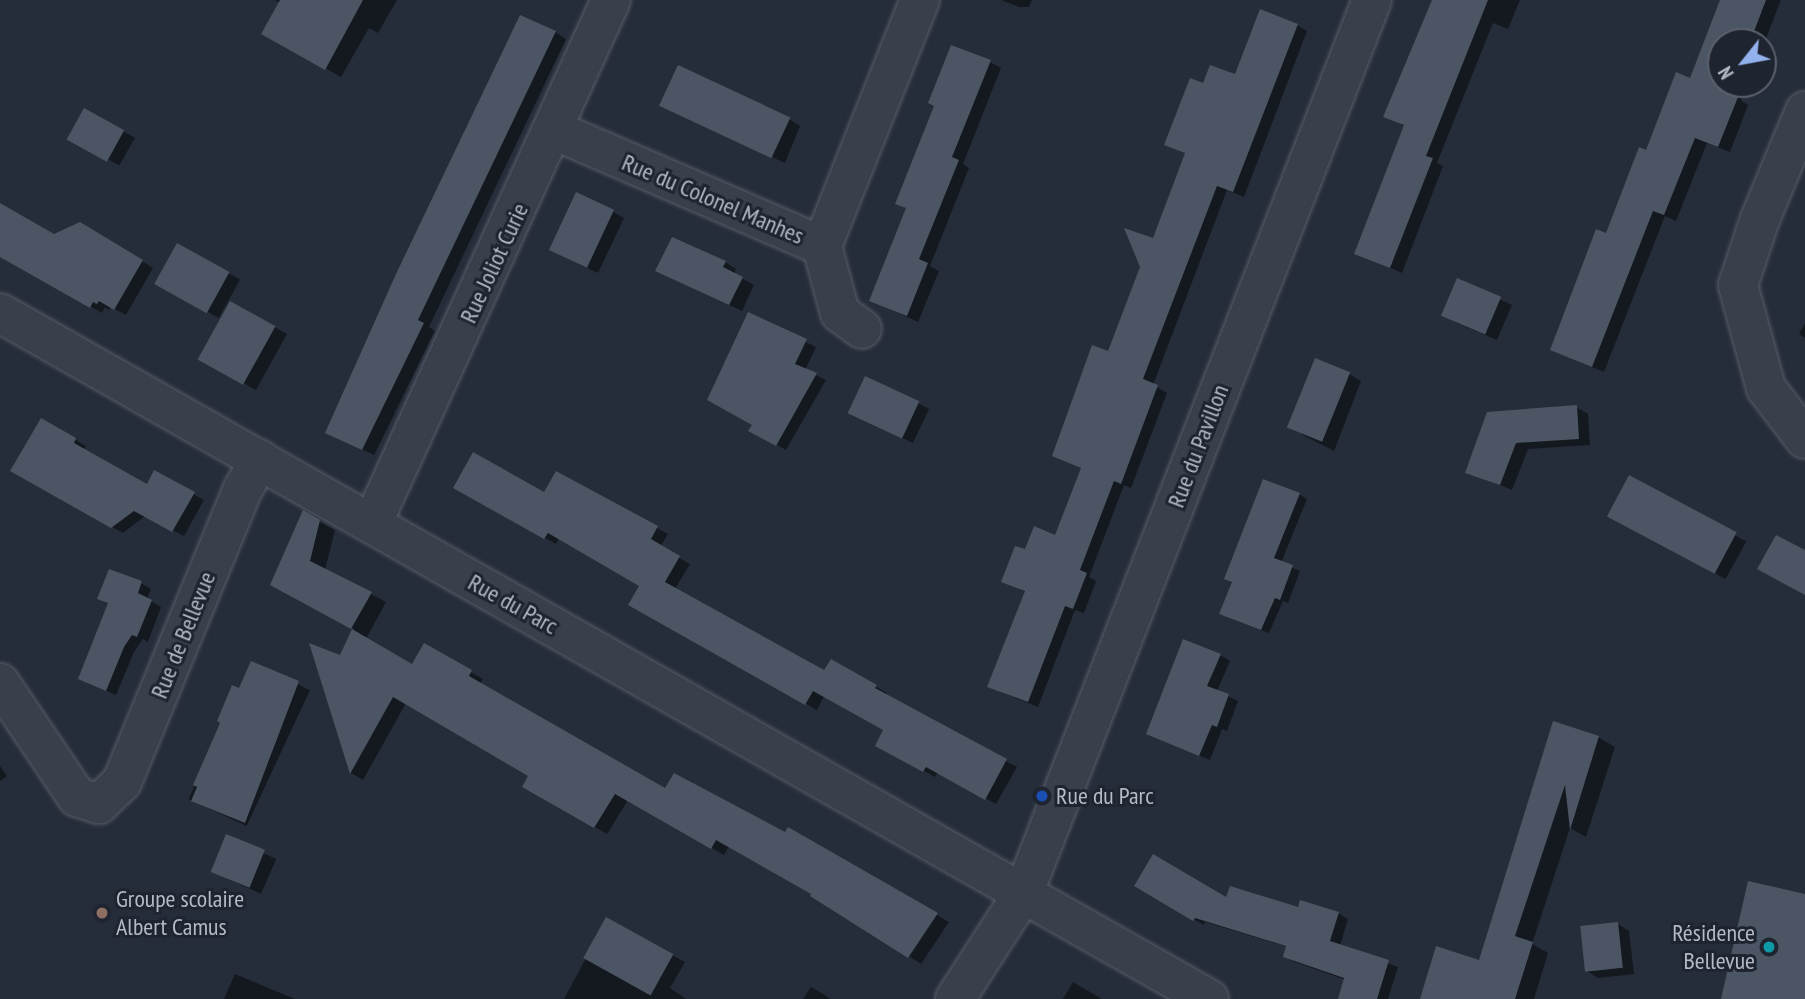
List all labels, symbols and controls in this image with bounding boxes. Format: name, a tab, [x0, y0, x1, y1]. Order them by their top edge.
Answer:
north arrow	[1707, 28, 1777, 98]
text: N	[1713, 62, 1739, 83]
street label: Rue du Colonel Manhes	[618, 148, 808, 250]
street label: Rue Joliot Curie	[454, 199, 534, 327]
street label: Rue du Pavillon	[1161, 381, 1235, 511]
street label: Rue de Bellevue	[145, 568, 221, 702]
street label: Rue du Parc	[463, 568, 563, 640]
place label: Rue du Parc	[1056, 782, 1154, 810]
marker: Rue du Parc	[1034, 788, 1050, 804]
place label: Groupe scolaire Albert Camus	[116, 885, 244, 941]
marker: Groupe scolaire Albert Camus	[94, 905, 110, 921]
place label: Résidence Bellevue	[1672, 919, 1755, 975]
marker: Résidence Bellevue	[1761, 939, 1777, 955]

